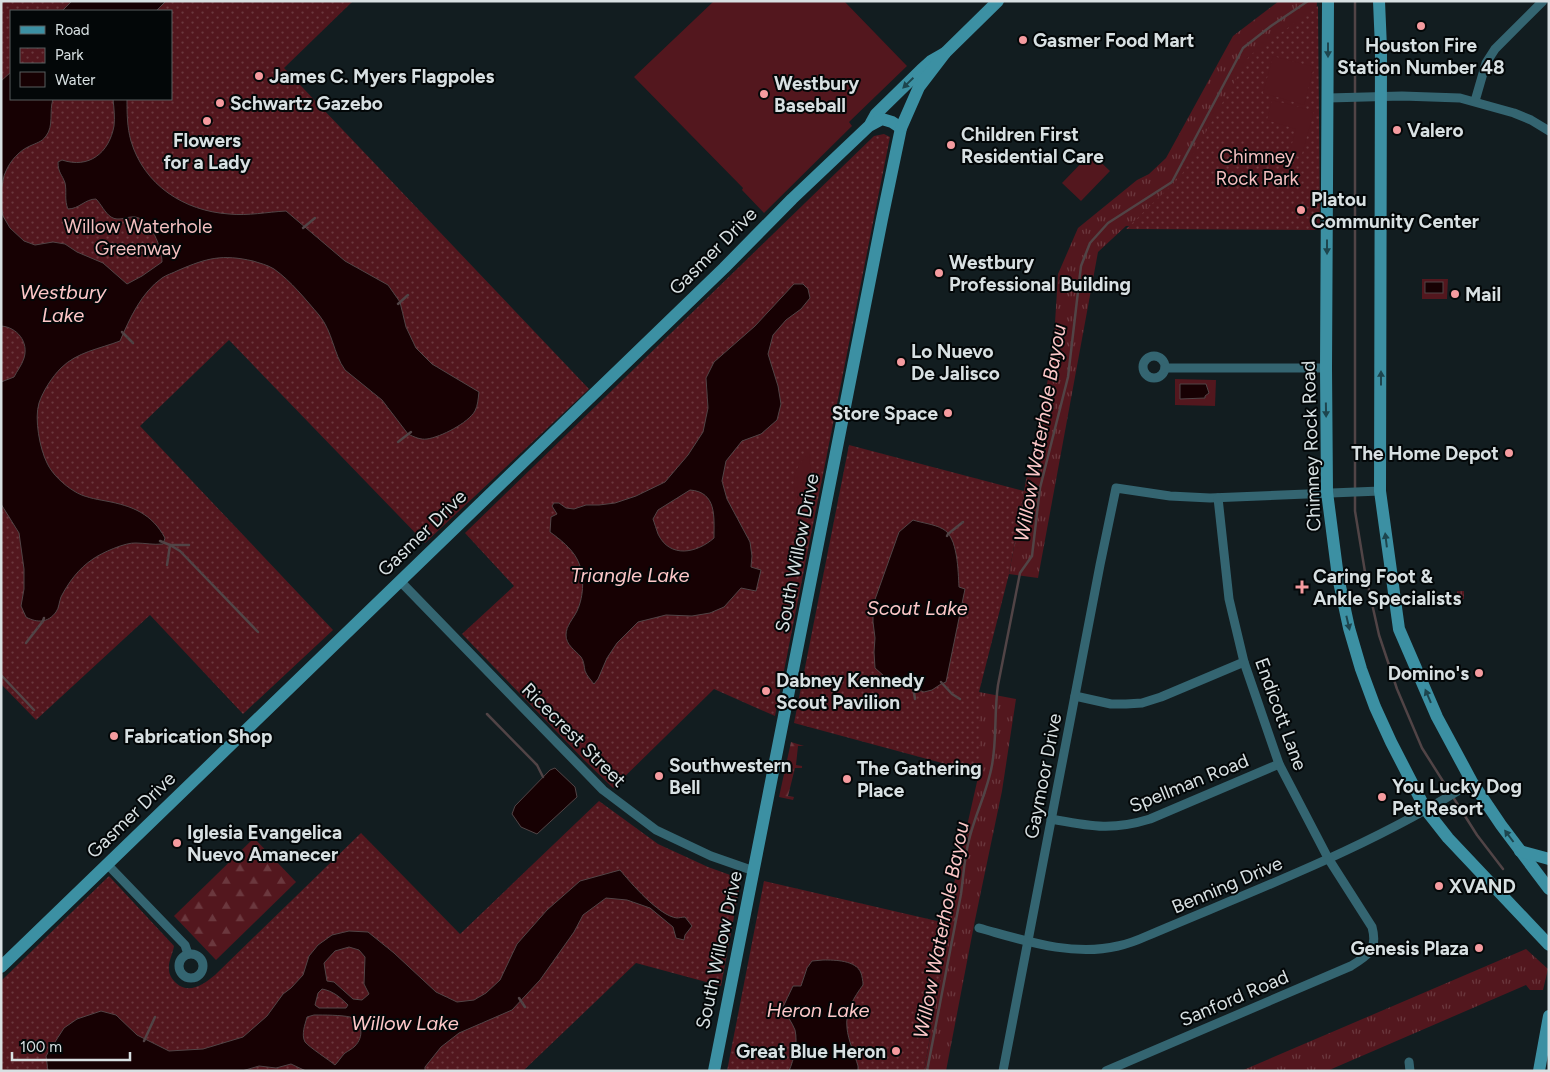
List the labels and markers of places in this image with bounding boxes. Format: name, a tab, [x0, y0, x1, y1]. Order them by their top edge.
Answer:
marker: Houston Fire Station Number 48	[1415, 20, 1427, 32]
place label: Gasmer Food Mart	[1033, 29, 1195, 52]
marker: Gasmer Food Mart	[1017, 34, 1029, 46]
place label: Houston Fire Station Number 48	[1337, 34, 1505, 79]
place label: James C. Myers Flagpoles	[269, 65, 495, 88]
marker: James C. Myers Flagpoles	[253, 70, 265, 82]
place label: Westbury Baseball	[774, 72, 859, 117]
marker: Westbury Baseball	[758, 88, 770, 100]
place label: Schwartz Gazebo	[230, 92, 383, 115]
marker: Schwartz Gazebo	[214, 97, 226, 109]
marker: Flowers for a Lady	[201, 115, 213, 127]
place label: Valero	[1407, 119, 1464, 142]
place label: Children First Residential Care	[961, 123, 1104, 168]
marker: Valero	[1391, 124, 1403, 136]
place label: Flowers for a Lady	[163, 129, 251, 174]
marker: Children First Residential Care	[945, 139, 957, 151]
place label: Platou Community Center	[1311, 188, 1479, 233]
marker: Platou Community Center	[1295, 204, 1307, 216]
place label: Westbury Professional Building	[949, 251, 1131, 296]
marker: Westbury Professional Building	[933, 267, 945, 279]
place label: Mail	[1465, 283, 1501, 306]
marker: Mail	[1449, 288, 1461, 300]
place label: Lo Nuevo De Jalisco	[911, 340, 1000, 385]
marker: Lo Nuevo De Jalisco	[895, 356, 907, 368]
place label: Store Space	[832, 402, 938, 425]
marker: Store Space	[942, 407, 954, 419]
place label: The Home Depot	[1351, 442, 1499, 465]
marker: The Home Depot	[1503, 447, 1515, 459]
place label: Caring Foot & Ankle Specialists	[1313, 565, 1461, 610]
marker: Caring Foot & Ankle Specialists	[1295, 580, 1309, 594]
place label: Domino's	[1388, 662, 1469, 685]
marker: Domino's	[1473, 667, 1485, 679]
place label: Dabney Kennedy Scout Pavilion	[776, 669, 924, 714]
marker: Dabney Kennedy Scout Pavilion	[760, 685, 772, 697]
place label: Fabrication Shop	[124, 725, 272, 748]
marker: Fabrication Shop	[108, 730, 120, 742]
place label: Southwestern Bell	[669, 754, 792, 799]
place label: The Gathering Place	[857, 757, 982, 802]
marker: Southwestern Bell	[653, 770, 665, 782]
marker: The Gathering Place	[841, 773, 853, 785]
place label: You Lucky Dog Pet Resort	[1392, 775, 1522, 820]
marker: You Lucky Dog Pet Resort	[1376, 791, 1388, 803]
place label: Iglesia Evangelica Nuevo Amanecer	[187, 821, 342, 866]
marker: Iglesia Evangelica Nuevo Amanecer	[171, 837, 183, 849]
place label: XVAND	[1449, 875, 1516, 898]
marker: XVAND	[1433, 880, 1445, 892]
place label: Genesis Plaza	[1350, 937, 1469, 960]
marker: Genesis Plaza	[1473, 942, 1485, 954]
place label: Great Blue Heron	[736, 1040, 886, 1063]
marker: Great Blue Heron	[890, 1045, 902, 1057]

